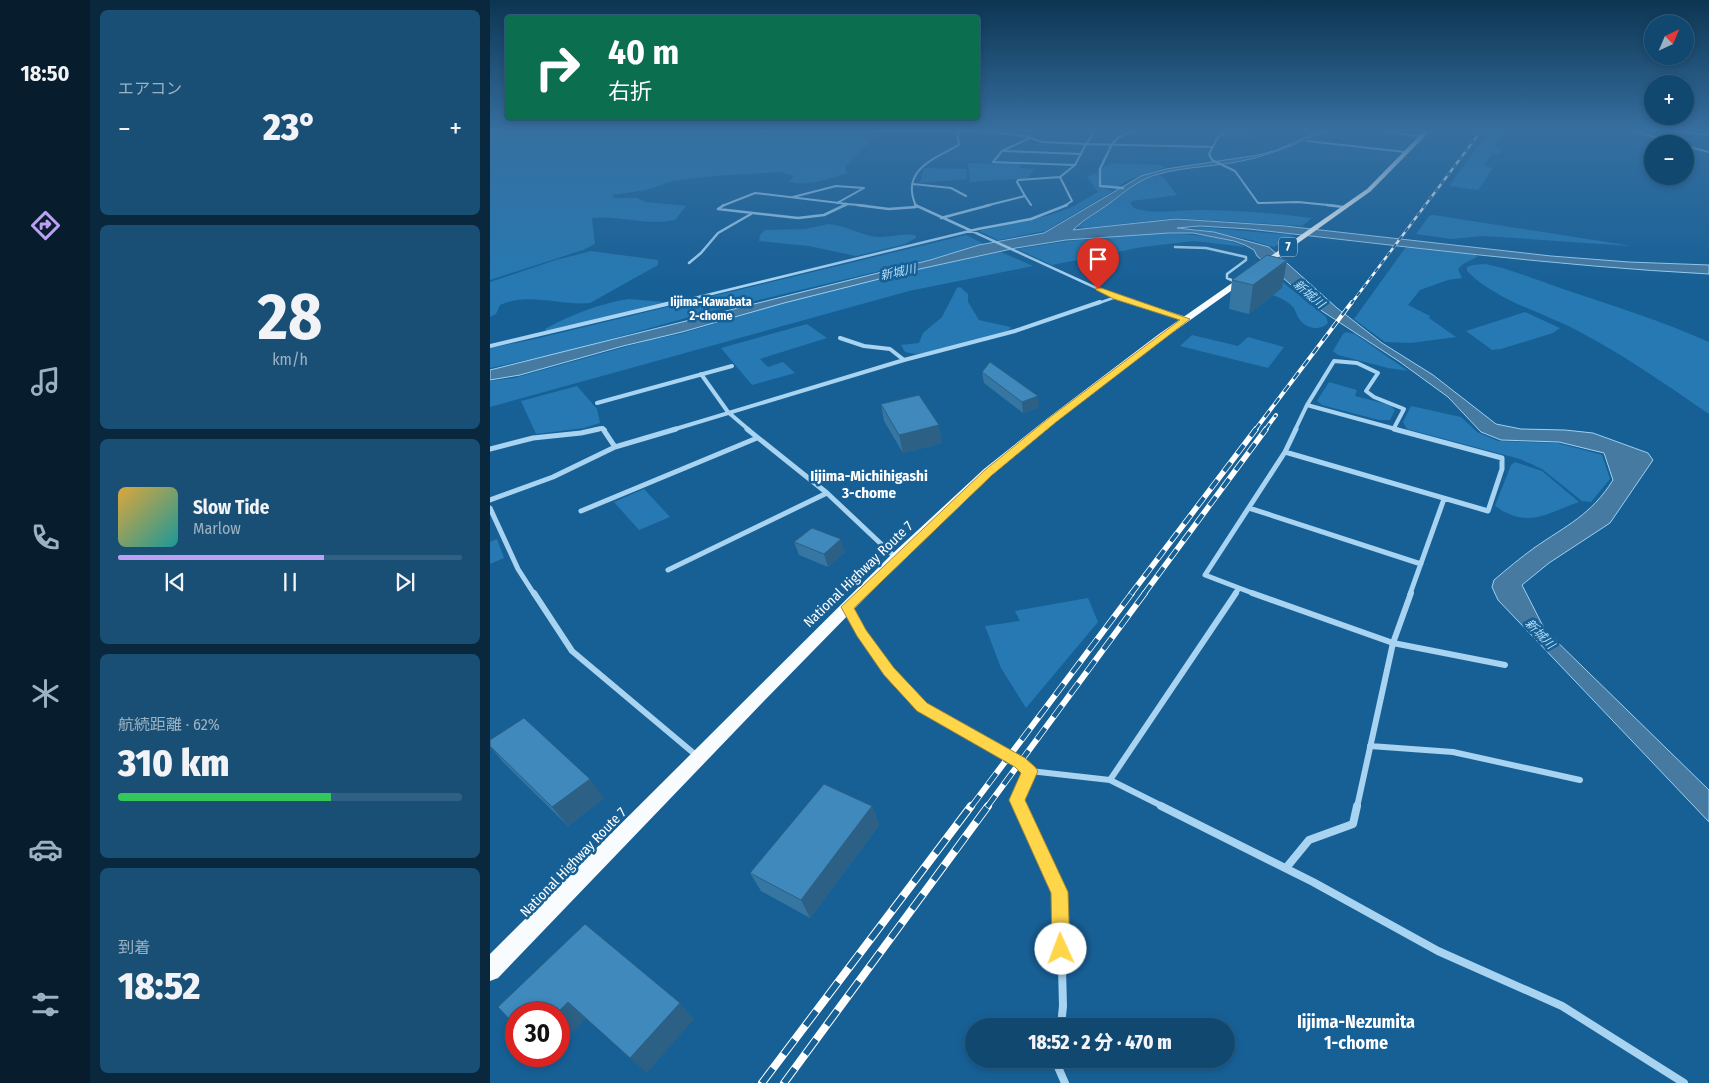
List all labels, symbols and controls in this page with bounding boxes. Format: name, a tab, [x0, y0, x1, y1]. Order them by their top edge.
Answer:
north arrow	[1644, 15, 1694, 65]
map controls	[1644, 15, 1694, 185]
text: 40 m	[608, 31, 679, 73]
icon: right	[525, 35, 590, 100]
text: 18:50	[21, 60, 69, 87]
button: +	[1644, 75, 1694, 125]
text: 右折	[608, 78, 652, 105]
text: エアコン	[118, 79, 182, 98]
text: 23°	[263, 104, 317, 150]
text: −	[118, 112, 131, 145]
text: +	[449, 112, 462, 145]
button: −	[1644, 135, 1694, 185]
icon: directions	[28, 208, 63, 243]
pin	[1077, 238, 1119, 289]
road number: 7	[1279, 238, 1297, 256]
icon: arrive	[1084, 245, 1112, 273]
water label: 新城川	[879, 261, 919, 283]
water label: 新城川	[1291, 277, 1329, 312]
text: 28	[258, 278, 322, 356]
district label: Iijima-Kawabata 2-chome	[670, 295, 752, 323]
text: km/h	[272, 350, 308, 369]
icon: music	[28, 364, 63, 399]
district label: Iijima-Michihigashi 3-chome	[810, 467, 928, 502]
text: Slow Tide	[193, 496, 269, 519]
street label: National Highway Route 7	[800, 518, 917, 631]
text: Marlow	[193, 519, 241, 538]
icon: phone	[28, 520, 63, 555]
icon: previous	[161, 568, 189, 596]
icon: pause	[276, 568, 304, 596]
icon: next	[391, 568, 419, 596]
water label: 新城川	[1522, 616, 1559, 653]
icon: climate	[28, 676, 63, 711]
text: 航続距離 · 62%	[118, 715, 220, 734]
text: 310 km	[118, 740, 229, 786]
street label: National Highway Route 7	[517, 804, 630, 921]
icon: car	[28, 832, 63, 867]
position arrow	[1034, 922, 1086, 974]
text: 到着	[118, 938, 150, 957]
text: 18:52	[118, 963, 200, 1009]
icon: filters	[28, 987, 63, 1022]
speed limit sign: 30	[505, 1002, 570, 1067]
district label: Iijima-Nezumita 1-chome	[1297, 1011, 1415, 1054]
text: 18:52 · 2 分 · 470 m	[1028, 1031, 1172, 1054]

